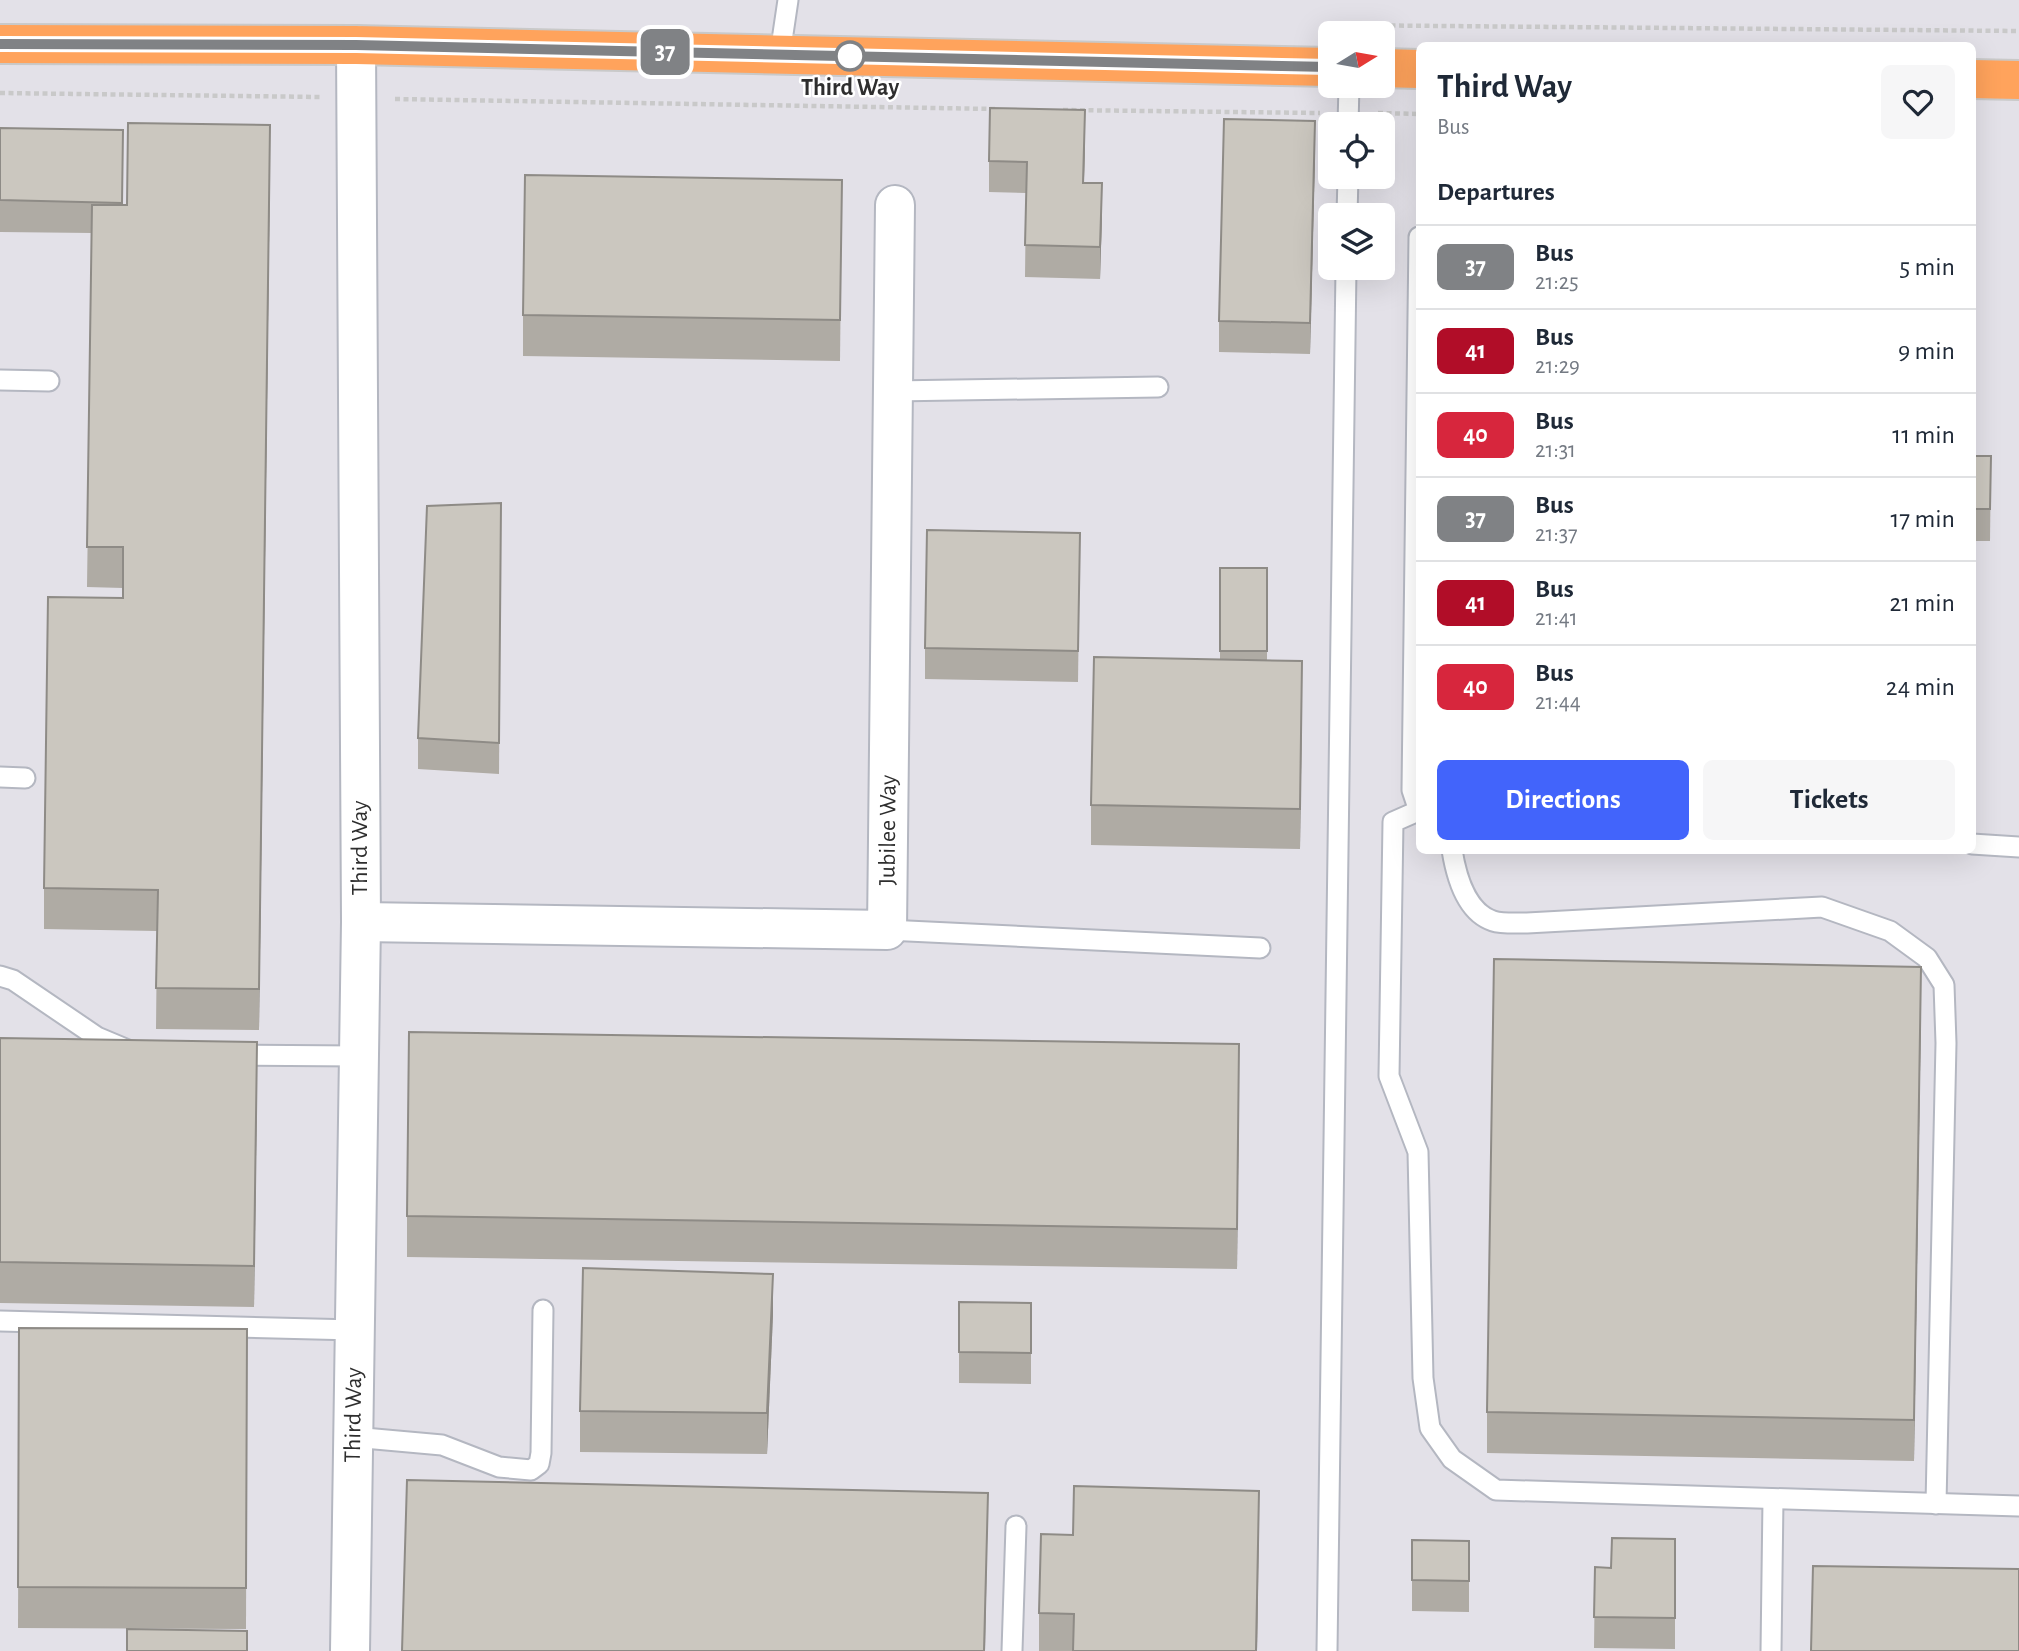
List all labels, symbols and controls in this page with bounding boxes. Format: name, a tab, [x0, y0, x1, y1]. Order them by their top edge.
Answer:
north arrow	[1318, 21, 1395, 98]
map controls	[1318, 21, 1395, 280]
line badge: 37	[634, 29, 696, 75]
text: 37	[655, 40, 675, 64]
marker: Third Way	[835, 41, 865, 71]
button: heart	[1881, 65, 1955, 139]
text: Third Way	[1437, 71, 1572, 104]
place label: Third Way	[801, 76, 899, 100]
button: locate	[1318, 112, 1395, 189]
text: Bus	[1437, 116, 1470, 139]
text: Departures	[1437, 179, 1555, 205]
button: layers	[1318, 203, 1395, 280]
text: Bus	[1535, 240, 1574, 266]
text: 5 min	[1899, 254, 1955, 280]
text: 37	[1465, 255, 1486, 279]
text: 21:25	[1535, 271, 1579, 294]
text: Bus	[1535, 324, 1574, 350]
text: 9 min	[1898, 338, 1955, 364]
text: 41	[1465, 339, 1486, 363]
text: 21:29	[1535, 355, 1580, 378]
text: Bus	[1535, 408, 1574, 434]
text: 11 min	[1892, 422, 1955, 448]
text: 40	[1463, 423, 1488, 447]
text: 21:31	[1535, 439, 1576, 462]
text: Bus	[1535, 492, 1574, 518]
text: 17 min	[1890, 506, 1955, 532]
text: 37	[1465, 507, 1486, 531]
text: 21:37	[1535, 523, 1578, 546]
text: Bus	[1535, 576, 1574, 602]
text: 21 min	[1889, 590, 1955, 616]
text: 41	[1465, 591, 1486, 615]
text: 21:41	[1535, 607, 1578, 630]
text: Bus	[1535, 660, 1574, 686]
text: 24 min	[1886, 674, 1955, 700]
text: 40	[1463, 675, 1488, 699]
text: 21:44	[1535, 691, 1581, 714]
button: Directions	[1437, 760, 1689, 840]
button: Tickets	[1703, 760, 1955, 840]
street label: Jubilee Way	[875, 775, 901, 886]
street label: Third Way	[348, 800, 372, 896]
street label: Third Way	[341, 1367, 366, 1463]

